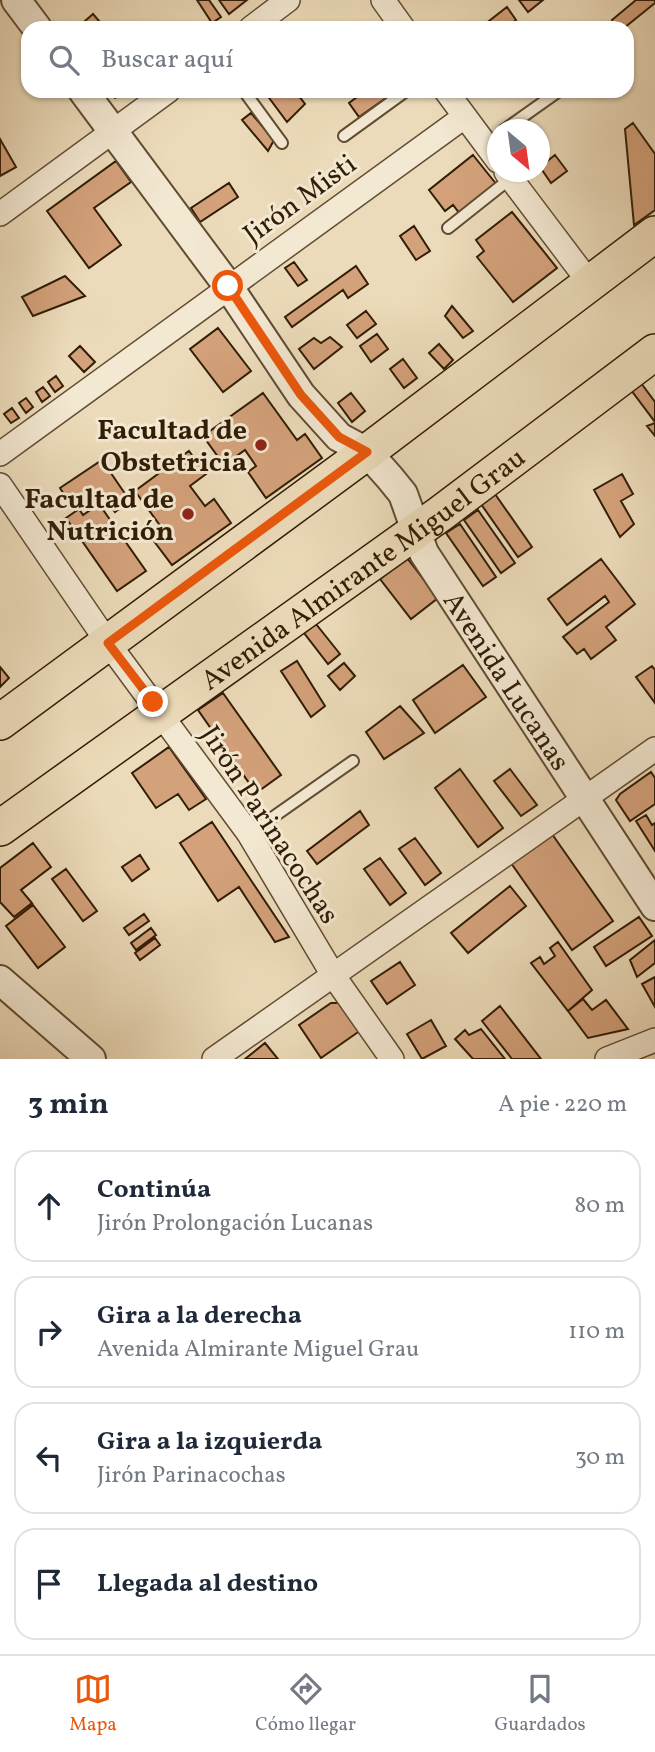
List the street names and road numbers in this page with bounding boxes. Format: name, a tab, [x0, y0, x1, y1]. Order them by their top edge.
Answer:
street label: Jirón Misti	[236, 146, 365, 254]
street label: Avenida Almirante Miguel Grau	[193, 439, 534, 701]
street label: Avenida Lucanas	[432, 585, 578, 779]
street label: Jirón Parinacochas	[190, 719, 348, 932]

